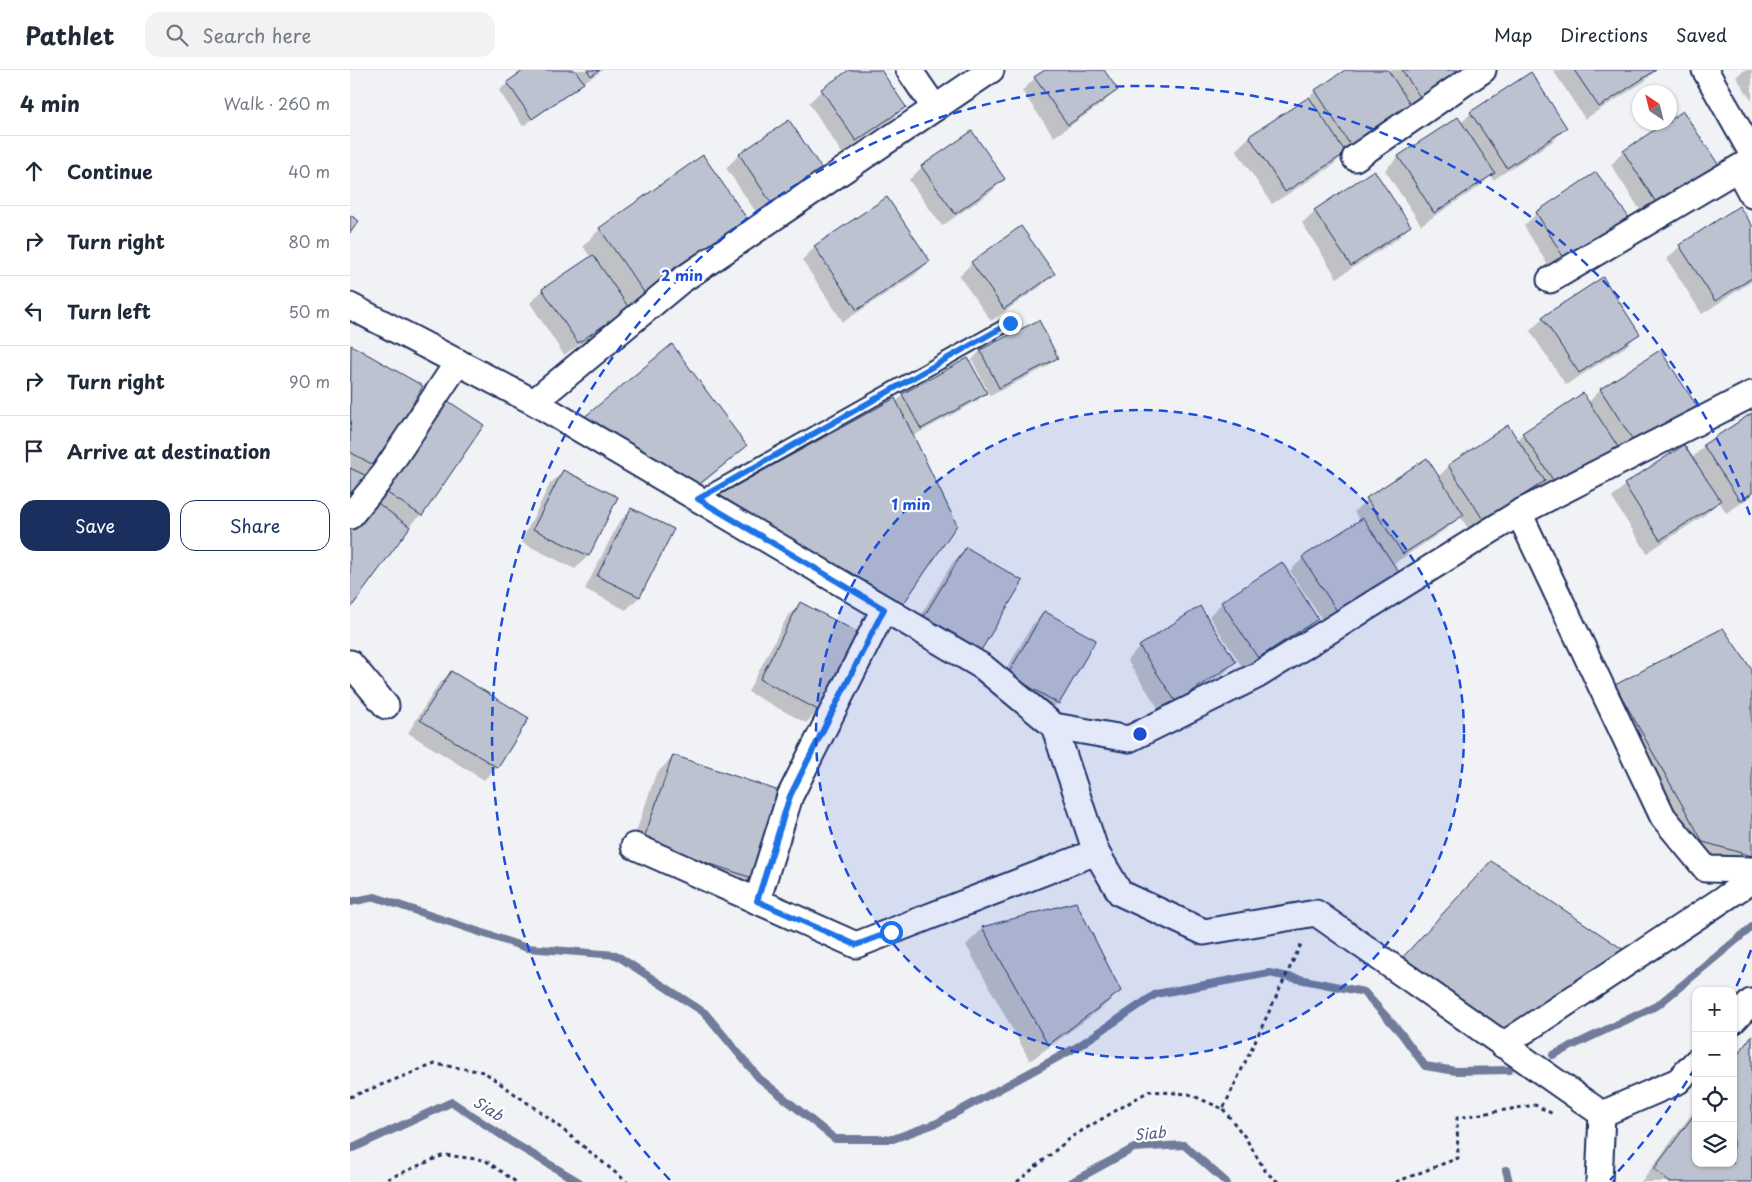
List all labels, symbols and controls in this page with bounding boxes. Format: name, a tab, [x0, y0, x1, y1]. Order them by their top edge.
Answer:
search box	[145, 12, 495, 57]
text: Pathlet	[25, 17, 115, 53]
icon: search	[163, 21, 191, 49]
text: Search here	[203, 21, 311, 49]
text: Map	[1494, 21, 1532, 48]
text: Directions	[1560, 21, 1648, 48]
text: Saved	[1676, 21, 1727, 48]
north arrow	[1632, 85, 1677, 130]
text: 4 min	[20, 87, 80, 119]
text: Walk · 260 m	[224, 91, 330, 115]
icon: ahead	[20, 157, 48, 185]
text: Continue	[67, 157, 153, 185]
text: 40 m	[288, 159, 330, 183]
icon: right	[20, 227, 48, 255]
text: Turn right	[67, 227, 165, 255]
text: 80 m	[288, 229, 330, 253]
text: 2 min	[661, 263, 703, 286]
icon: left	[20, 297, 48, 325]
text: Turn left	[67, 297, 151, 325]
text: 50 m	[289, 299, 330, 323]
route end	[999, 312, 1022, 335]
icon: right	[20, 367, 48, 395]
text: Turn right	[67, 367, 165, 395]
text: 90 m	[289, 369, 330, 393]
icon: arrive	[20, 437, 48, 465]
text: Arrive at destination	[67, 437, 271, 465]
text: 1 min	[892, 492, 930, 515]
button: Save	[20, 500, 170, 551]
button: Share	[180, 500, 330, 551]
centre of rings	[1131, 725, 1149, 743]
route start	[880, 921, 903, 944]
map controls	[1692, 987, 1737, 1167]
button: +	[1692, 987, 1737, 1032]
button: −	[1692, 1032, 1737, 1077]
button: locate	[1692, 1077, 1737, 1122]
water label: Siab	[469, 1090, 509, 1126]
water label: Siab	[1133, 1119, 1168, 1146]
button: layers	[1692, 1122, 1737, 1167]

